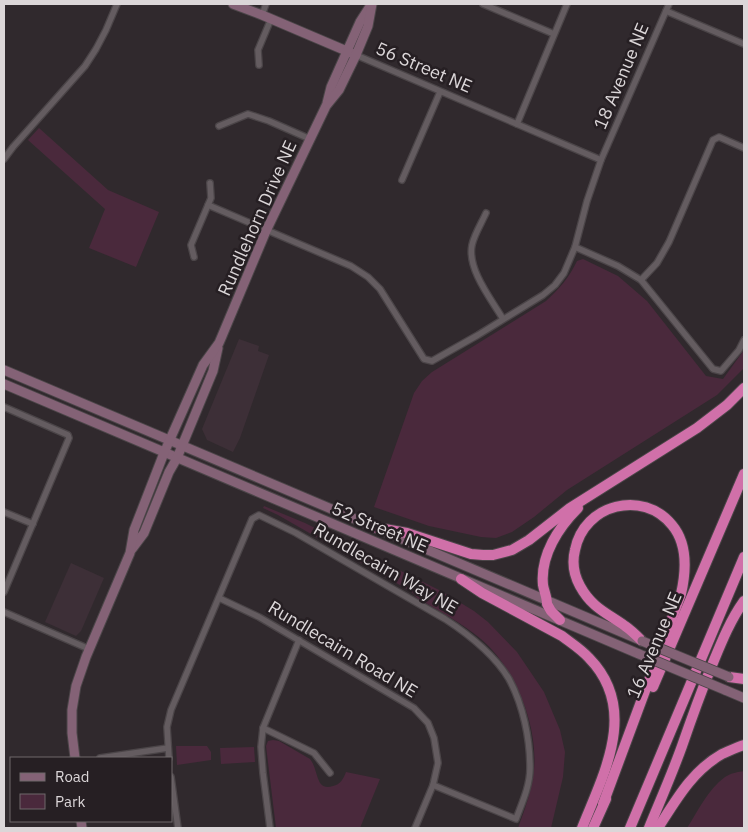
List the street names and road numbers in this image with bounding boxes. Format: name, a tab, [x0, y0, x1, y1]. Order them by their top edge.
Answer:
street label: 18 Avenue NE	[588, 19, 654, 133]
street label: 56 Street NE	[372, 36, 476, 98]
street label: Rundlehorn Drive NE	[212, 137, 302, 299]
street label: 52 Street NE	[328, 496, 432, 558]
street label: Rundlecairn Way NE	[310, 517, 462, 619]
street label: 16 Avenue NE	[621, 588, 687, 702]
street label: Rundlecairn Road NE	[264, 595, 422, 703]

